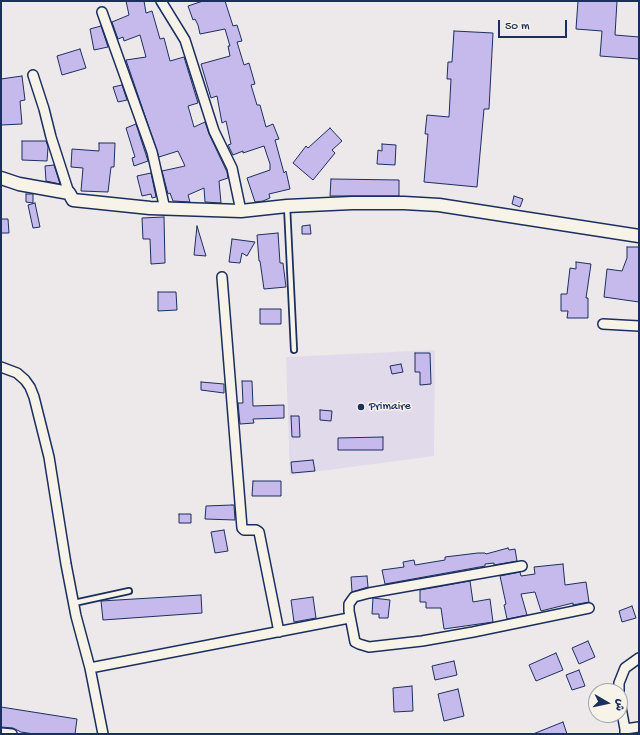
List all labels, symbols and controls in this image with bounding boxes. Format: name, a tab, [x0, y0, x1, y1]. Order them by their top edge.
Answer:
scale bar	[500, 12, 569, 38]
text: 50 m	[505, 20, 530, 34]
place label: Primaire	[369, 400, 411, 414]
marker: Primaire	[356, 402, 366, 412]
north arrow	[588, 683, 628, 723]
text: ش	[612, 698, 626, 712]

